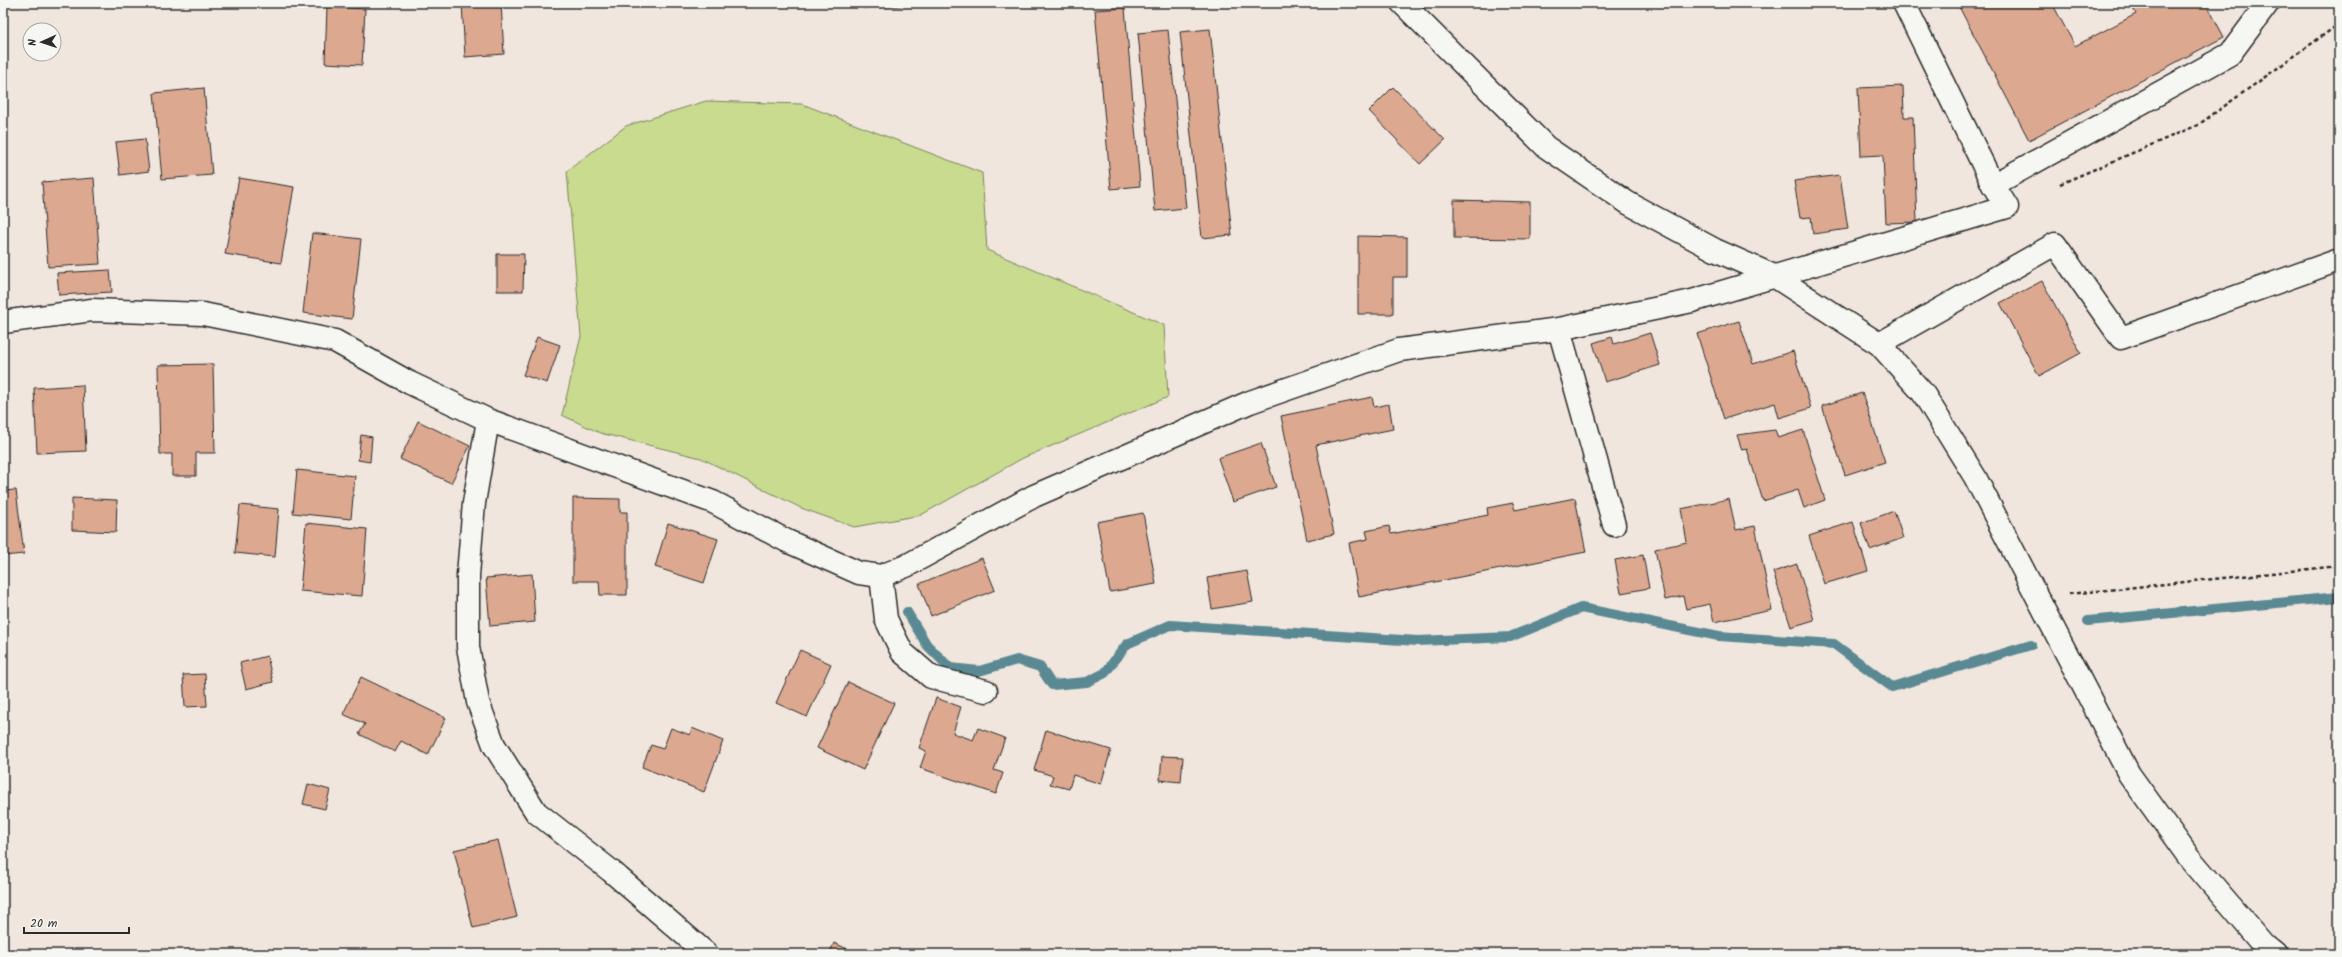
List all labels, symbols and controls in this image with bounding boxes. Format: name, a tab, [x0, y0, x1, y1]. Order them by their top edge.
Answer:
north arrow	[22, 22, 62, 62]
text: N	[24, 38, 42, 46]
scale bar	[24, 909, 129, 935]
text: 20 m	[30, 914, 58, 933]

